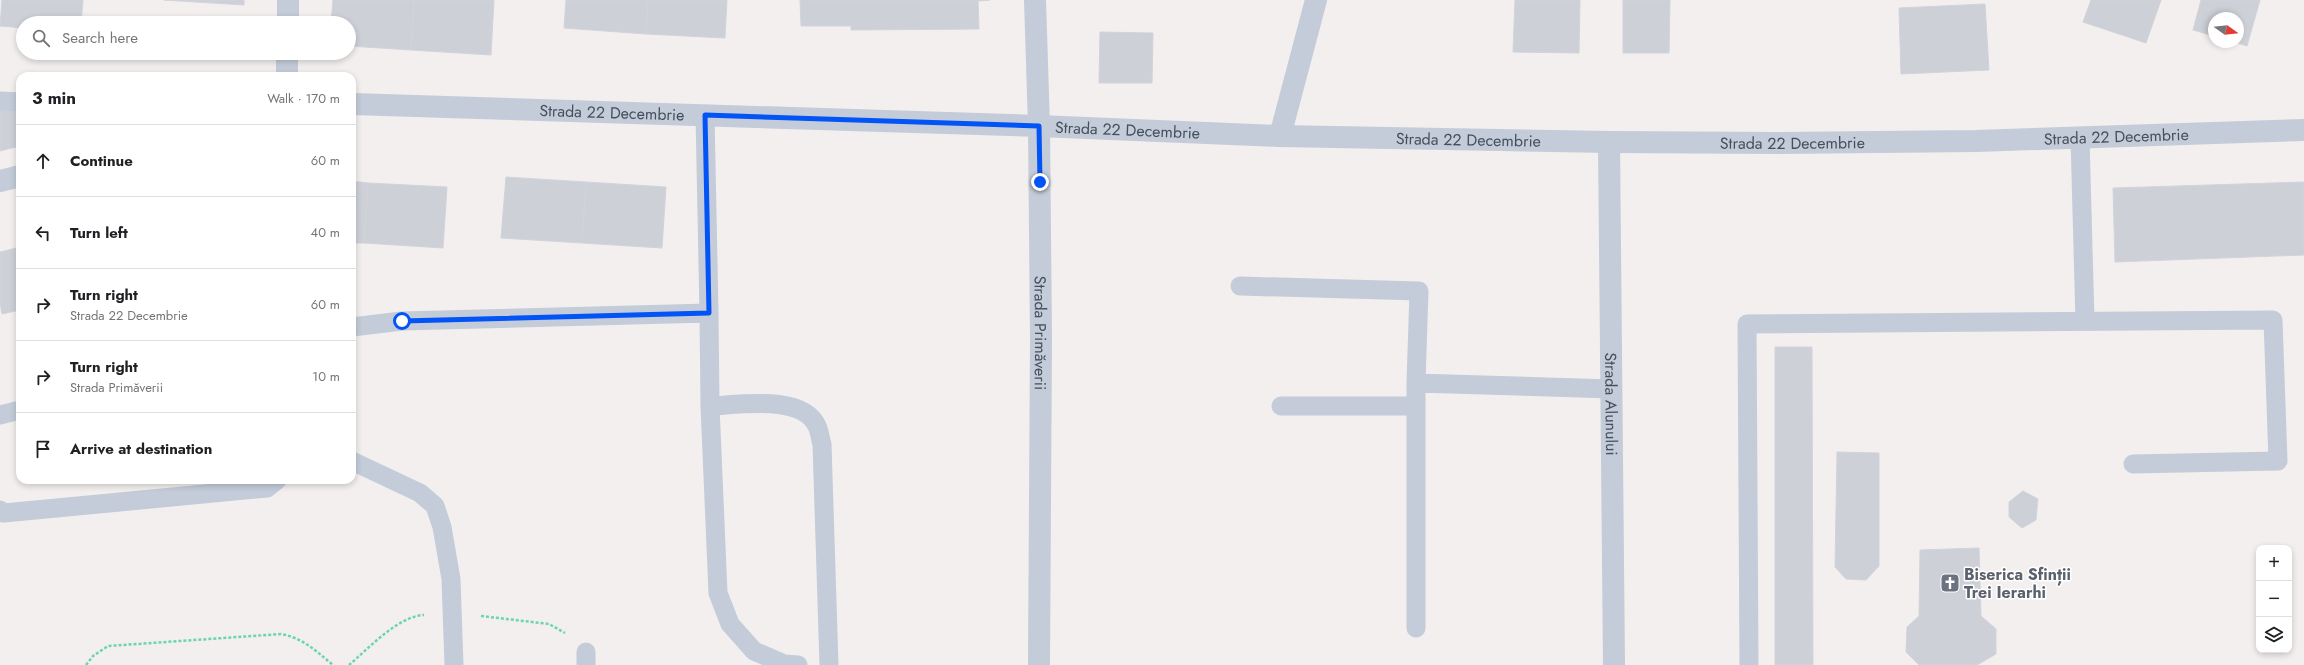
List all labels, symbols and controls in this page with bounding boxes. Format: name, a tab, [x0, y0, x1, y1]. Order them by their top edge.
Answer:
north arrow	[2208, 12, 2244, 48]
search box	[16, 16, 356, 60]
icon: search	[30, 27, 52, 49]
text: Search here	[62, 27, 138, 49]
text: 3 min	[32, 86, 76, 110]
text: Walk · 170 m	[267, 89, 340, 108]
street label: Strada 22 Decembrie	[539, 99, 685, 127]
street label: Strada 22 Decembrie	[1055, 116, 1201, 145]
street label: Strada 22 Decembrie	[2043, 123, 2189, 151]
street label: Strada 22 Decembrie	[1396, 127, 1541, 153]
street label: Strada 22 Decembrie	[1720, 131, 1865, 155]
icon: ahead	[32, 150, 54, 172]
text: Continue	[70, 150, 133, 172]
text: 60 m	[311, 151, 340, 170]
route end	[1031, 173, 1049, 191]
icon: left	[32, 222, 54, 244]
text: Turn left	[70, 222, 128, 244]
text: 40 m	[311, 223, 340, 242]
street label: Strada Primăverii	[1028, 275, 1052, 390]
text: Turn right	[70, 284, 138, 306]
icon: right	[32, 294, 54, 316]
text: 60 m	[311, 295, 340, 314]
text: Strada 22 Decembrie	[70, 306, 188, 325]
route start	[393, 312, 411, 330]
street label: Strada Alunului	[1599, 352, 1623, 456]
text: Turn right	[70, 356, 138, 378]
icon: right	[32, 366, 54, 388]
text: 10 m	[312, 367, 340, 386]
text: Strada Primăverii	[70, 378, 163, 397]
icon: arrive	[32, 438, 54, 460]
text: Arrive at destination	[70, 438, 212, 460]
map controls	[2256, 545, 2292, 653]
button: +	[2256, 545, 2292, 581]
place label: Biserica Sfinții Trei Ierarhi	[1964, 563, 2071, 604]
church icon: Biserica Sfinții Trei Ierarhi	[1939, 572, 1961, 594]
button: −	[2256, 581, 2292, 617]
button: layers	[2256, 617, 2292, 653]

